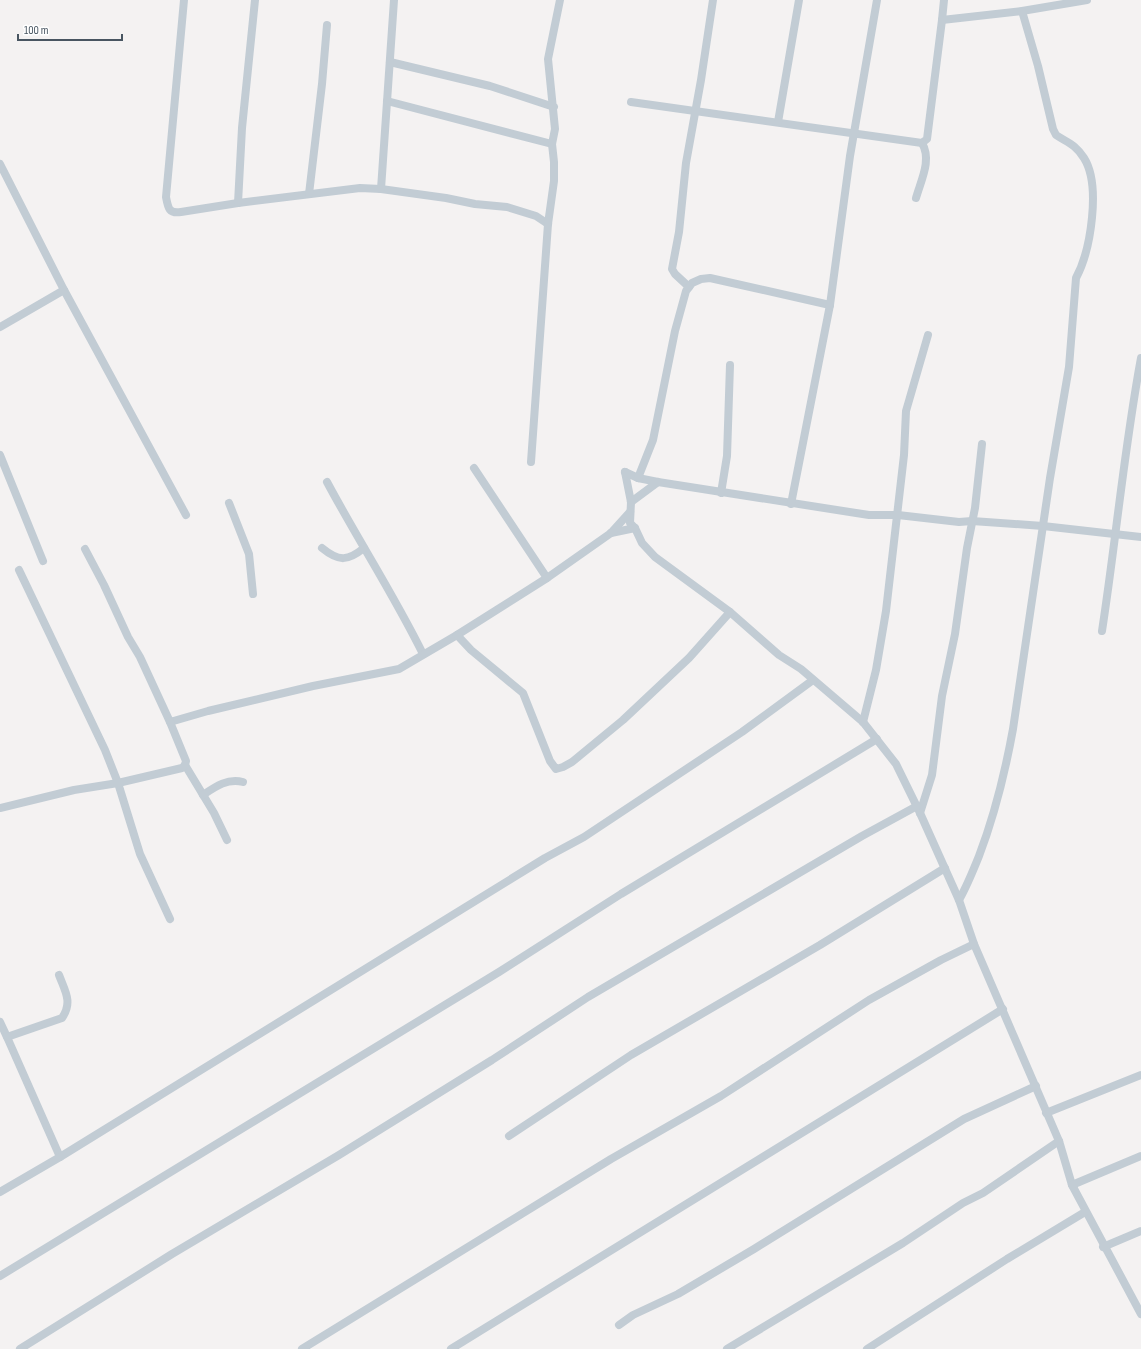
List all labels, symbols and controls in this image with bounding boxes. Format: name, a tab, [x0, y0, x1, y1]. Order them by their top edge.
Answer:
scale bar	[18, 16, 122, 42]
text: 100 m	[24, 23, 49, 38]

